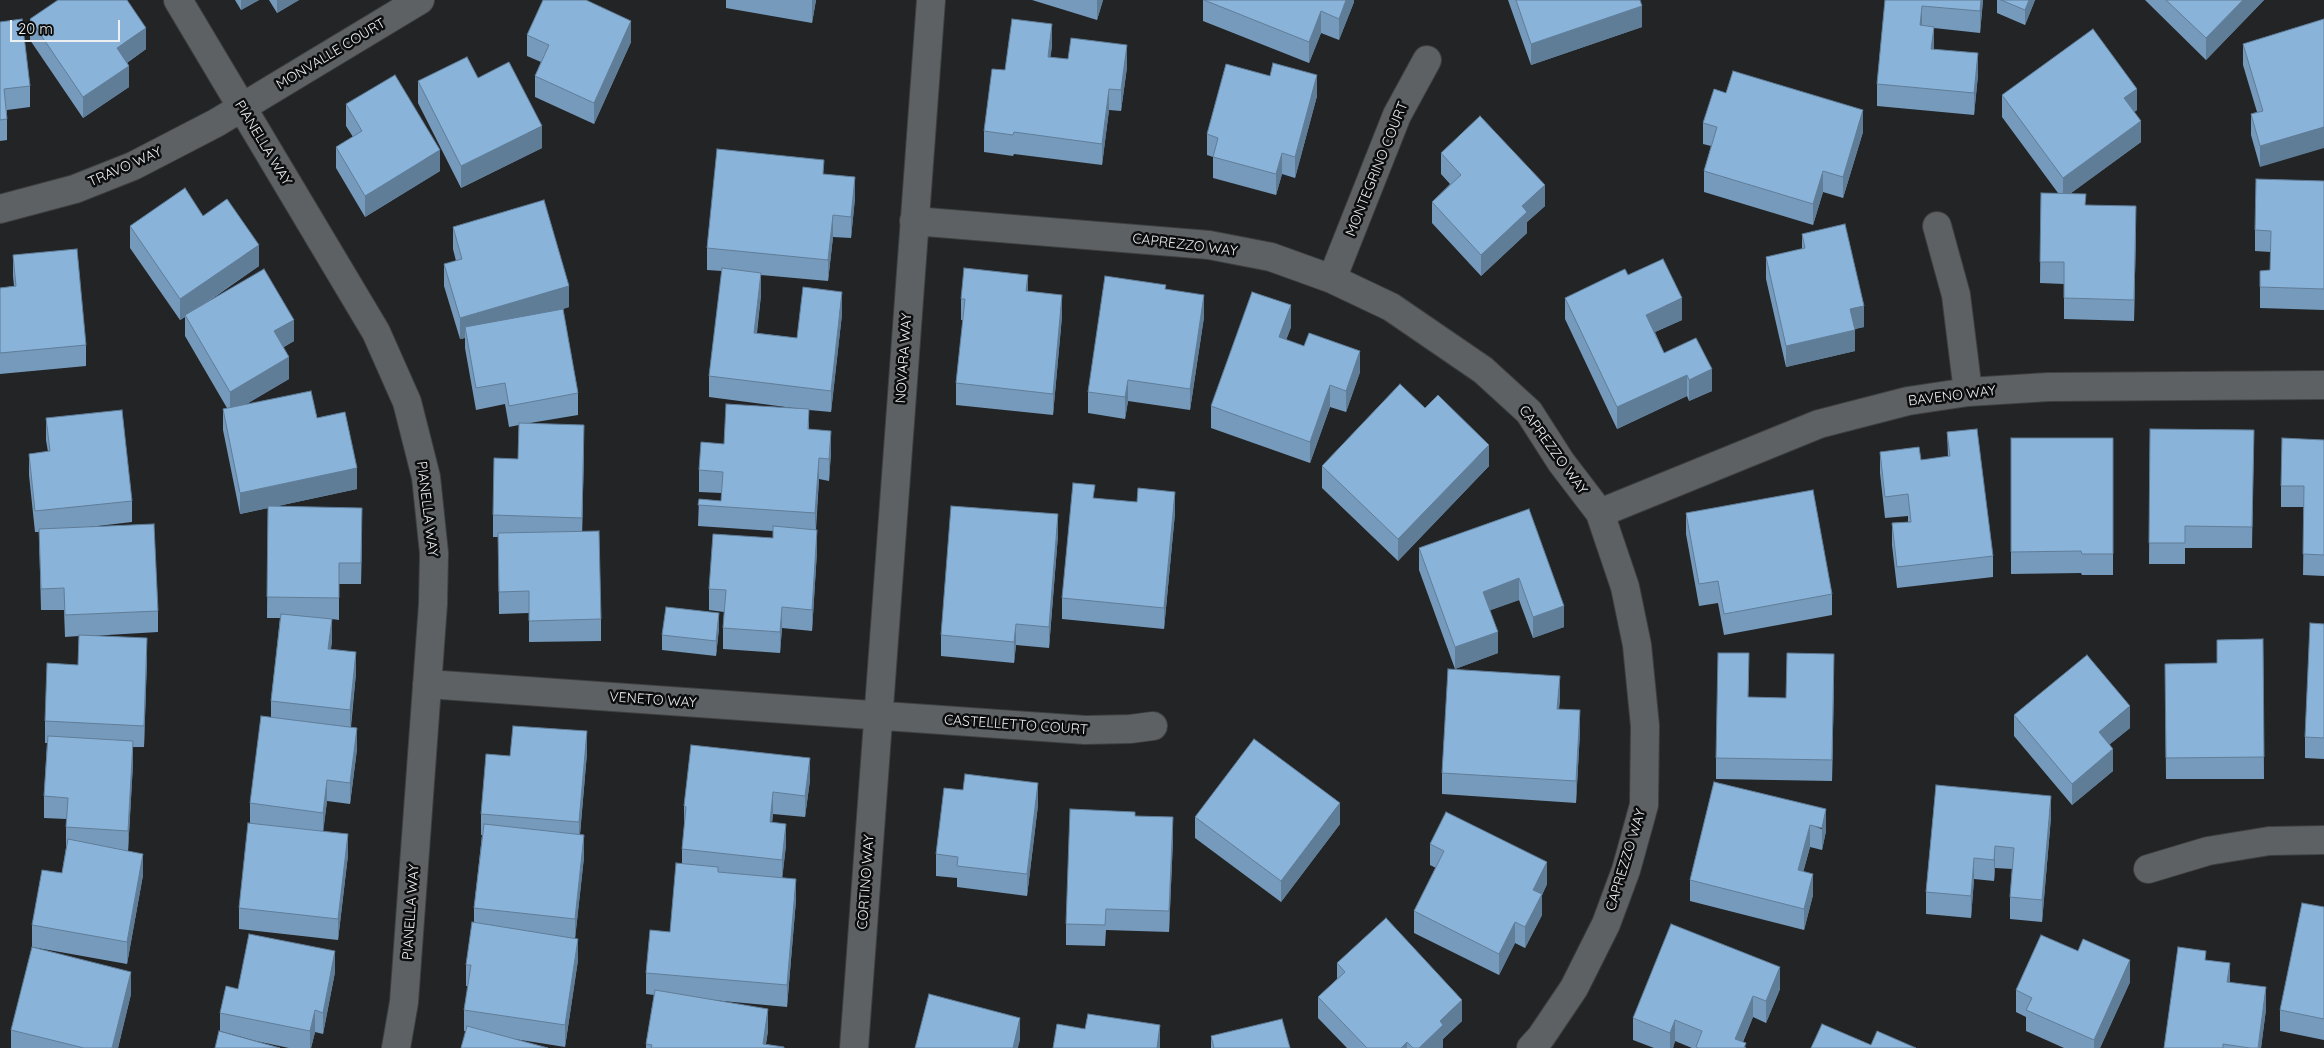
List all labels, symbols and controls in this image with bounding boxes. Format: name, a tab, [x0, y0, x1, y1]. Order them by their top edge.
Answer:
scale bar	[12, 10, 122, 42]
street label: MONVALLE COURT	[273, 15, 389, 93]
text: 20 m	[18, 19, 53, 38]
street label: PIANELLA WAY	[231, 97, 295, 189]
street label: MONTEGRINO COURT	[1342, 99, 1412, 239]
street label: TRAVO WAY	[86, 143, 164, 191]
street label: CAPREZZO WAY	[1131, 230, 1239, 260]
street label: NOVARA WAY	[892, 312, 916, 404]
street label: BAVENO WAY	[1907, 382, 1997, 410]
street label: CAPREZZO WAY	[1515, 402, 1591, 498]
street label: PIANELLA WAY	[413, 460, 441, 558]
street label: VENETO WAY	[609, 689, 697, 711]
street label: CASTELLETTO COURT	[943, 712, 1089, 738]
street label: CAPREZZO WAY	[1602, 807, 1650, 913]
street label: CORTINO WAY	[854, 834, 878, 930]
street label: PIANELLA WAY	[399, 863, 423, 961]

